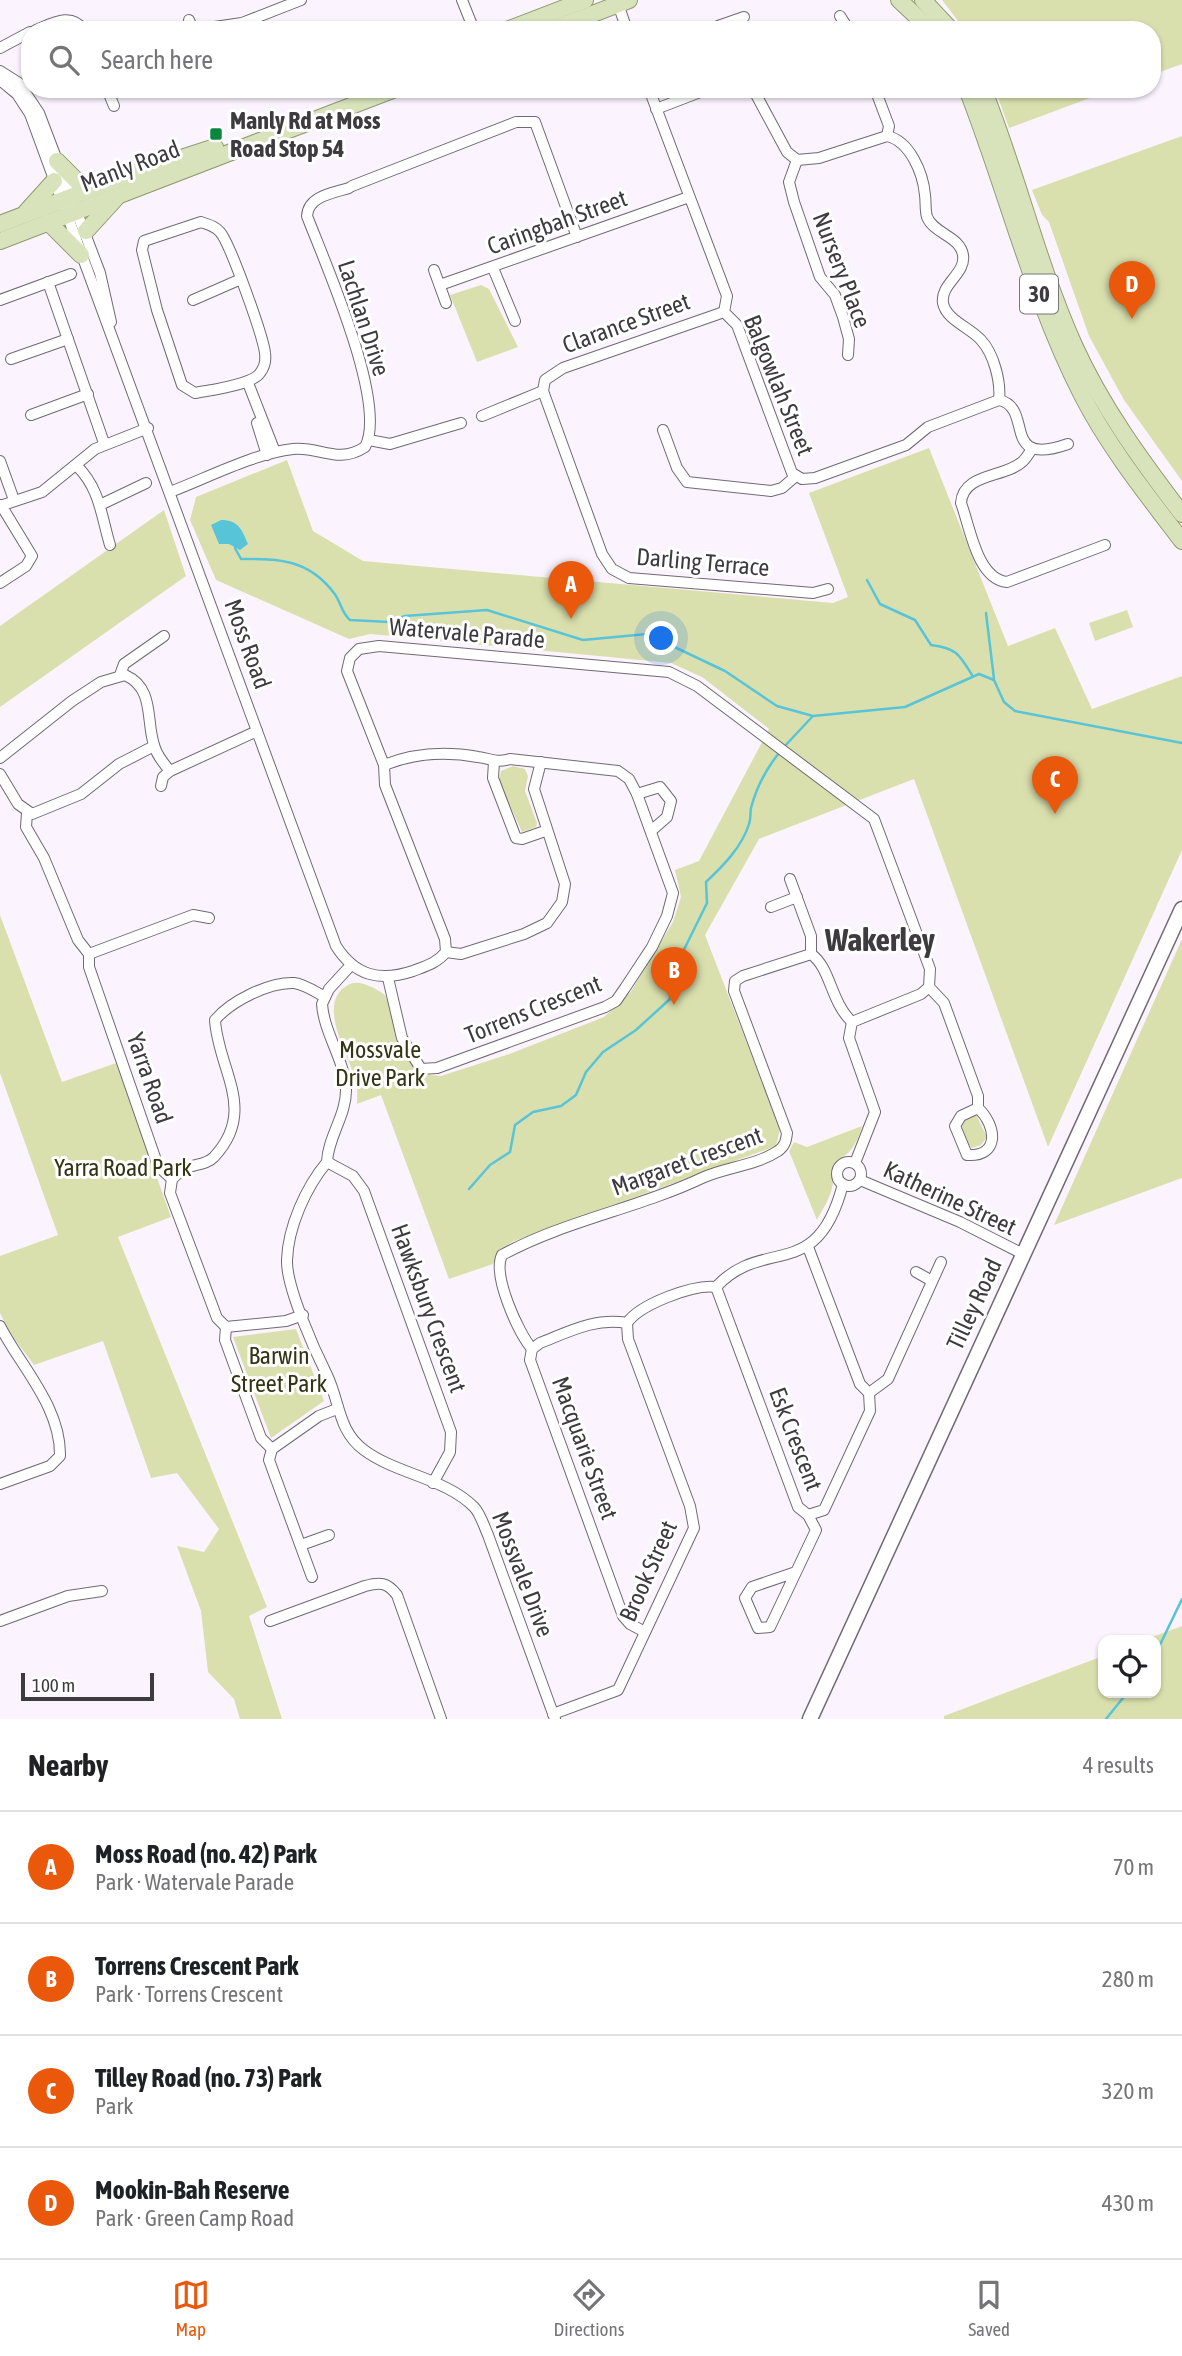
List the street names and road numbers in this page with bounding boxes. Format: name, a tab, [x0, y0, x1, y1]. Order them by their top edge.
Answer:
street label: Manly Road	[77, 135, 183, 197]
street label: Caringbah Street	[483, 184, 631, 260]
street label: Nursery Place	[808, 208, 876, 332]
street label: Lachlan Drive	[333, 257, 395, 379]
road number: 30	[1020, 274, 1058, 314]
street label: Clarance Street	[559, 287, 693, 359]
street label: Balgowlah Street	[739, 311, 819, 459]
street label: Darling Terrace	[635, 543, 771, 581]
street label: Moss Road	[219, 595, 277, 693]
street label: Watervale Parade	[388, 613, 546, 653]
street label: Torrens Crescent	[461, 969, 605, 1049]
street label: Yarra Road	[122, 1029, 178, 1127]
street label: Margaret Crescent	[608, 1121, 766, 1201]
street label: Katherine Street	[880, 1156, 1021, 1240]
street label: Hawksbury Crescent	[386, 1220, 472, 1396]
street label: Tilley Road	[941, 1254, 1007, 1354]
street label: Macquarie Street	[547, 1373, 623, 1523]
street label: Esk Crescent	[764, 1384, 828, 1494]
street label: Mossvale Drive	[487, 1508, 559, 1640]
street label: Brook Street	[614, 1516, 682, 1626]

